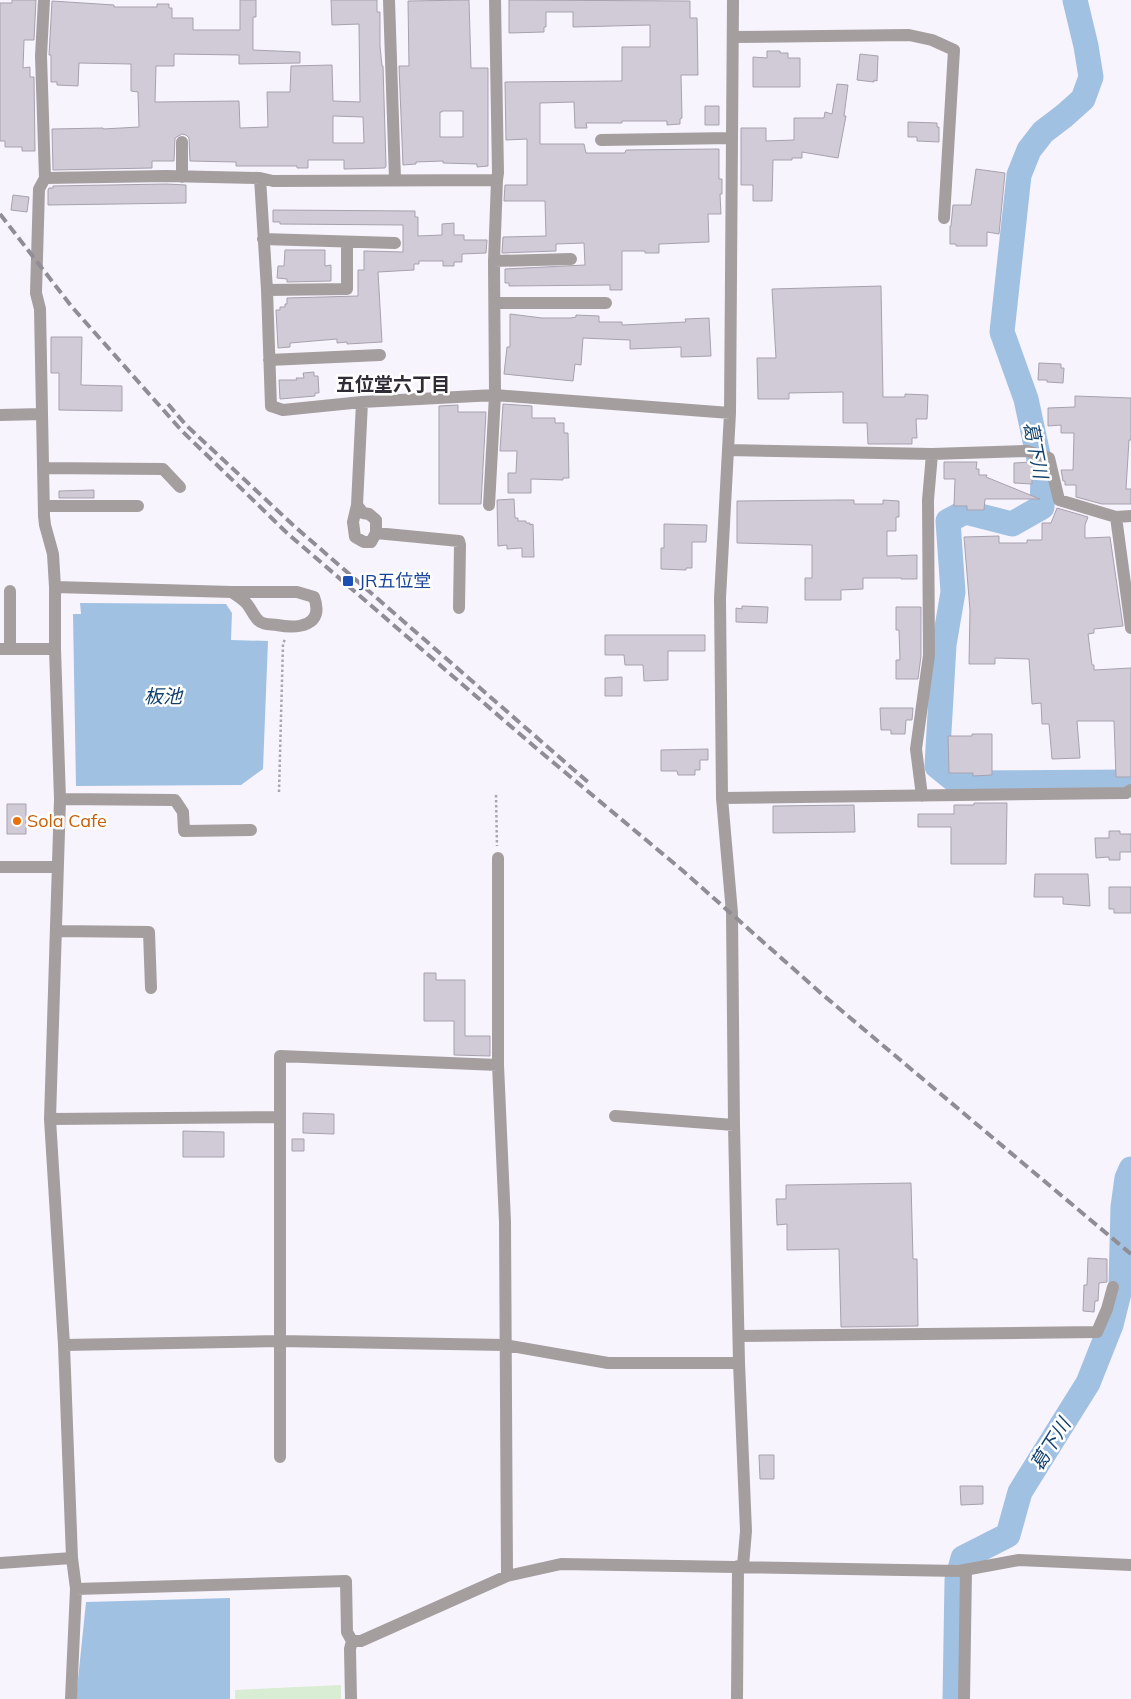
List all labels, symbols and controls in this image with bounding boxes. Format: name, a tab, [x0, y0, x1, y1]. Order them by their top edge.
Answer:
district label: 五位堂六丁目	[336, 372, 450, 396]
water label: 葛下川	[1019, 420, 1054, 482]
place label: JR五位堂	[359, 569, 431, 592]
marker: JR五位堂	[341, 574, 355, 588]
water label: 板池	[144, 684, 184, 708]
place label: Sola Cafe	[27, 809, 107, 832]
marker: Sola Cafe	[11, 815, 23, 827]
water label: 葛下川	[1025, 1412, 1076, 1475]

